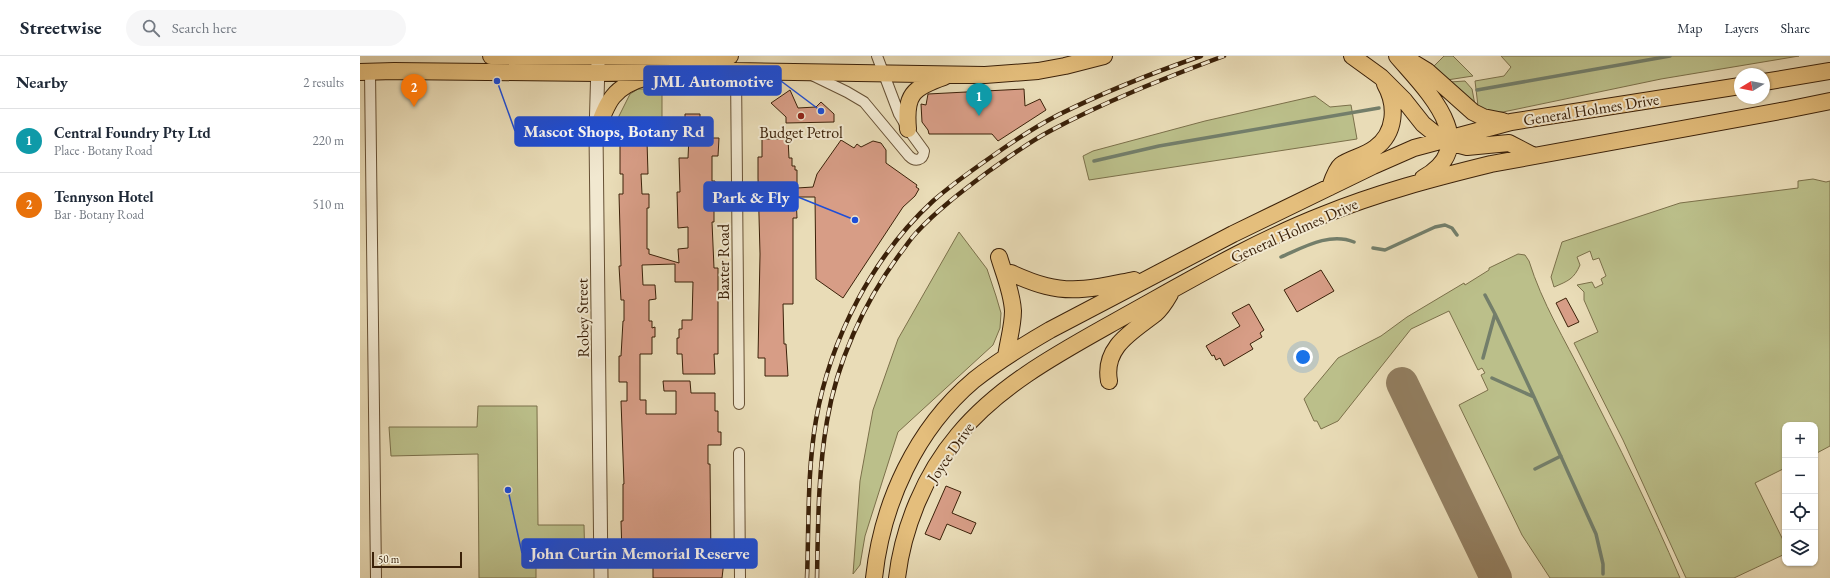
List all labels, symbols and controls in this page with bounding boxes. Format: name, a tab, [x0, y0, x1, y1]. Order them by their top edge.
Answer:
search box	[126, 10, 406, 46]
text: Streetwise	[20, 15, 102, 40]
icon: search	[140, 17, 162, 39]
text: Search here	[172, 18, 237, 37]
text: Map	[1677, 19, 1702, 37]
text: Layers	[1724, 19, 1759, 37]
text: Share	[1781, 19, 1810, 37]
callout: JML Automotive	[644, 66, 781, 95]
north arrow	[1734, 68, 1770, 104]
text: JML Automotive	[651, 70, 773, 92]
text: Nearby	[16, 71, 68, 93]
text: 2 results	[303, 74, 344, 91]
pin: 2	[401, 74, 427, 107]
pin: 1	[966, 83, 992, 116]
street label: General Holmes Drive	[1522, 88, 1660, 131]
marker: Budget Petrol	[796, 111, 806, 121]
callout: Mascot Shops, Botany Rd	[515, 117, 713, 146]
text: Mascot Shops, Botany Rd	[523, 120, 705, 142]
place label: Budget Petrol	[759, 122, 843, 143]
text: Central Foundry Pty Ltd	[54, 123, 211, 142]
text: 1	[26, 132, 32, 149]
text: 220 m	[313, 132, 344, 149]
text: Place · Botany Road	[54, 142, 153, 159]
callout: Park & Fly	[704, 182, 798, 211]
text: Park & Fly	[712, 186, 791, 208]
text: Tennyson Hotel	[54, 187, 153, 206]
street label: General Holmes Drive	[1227, 193, 1361, 268]
text: 2	[26, 196, 32, 213]
text: 510 m	[313, 196, 344, 213]
text: Bar · Botany Road	[54, 206, 144, 223]
street label: Baxter Road	[713, 223, 734, 300]
street label: Robey Street	[571, 278, 594, 358]
your location	[1293, 347, 1313, 367]
street label: Joyce Drive	[921, 418, 979, 488]
map controls	[1782, 422, 1818, 566]
button: +	[1782, 422, 1818, 458]
button: −	[1782, 458, 1818, 494]
button: locate	[1782, 494, 1818, 530]
button: layers	[1782, 530, 1818, 566]
callout: John Curtin Memorial Reserve	[522, 539, 757, 568]
text: John Curtin Memorial Reserve	[528, 542, 750, 564]
scale bar	[372, 550, 462, 569]
text: 50 m	[378, 552, 399, 566]

